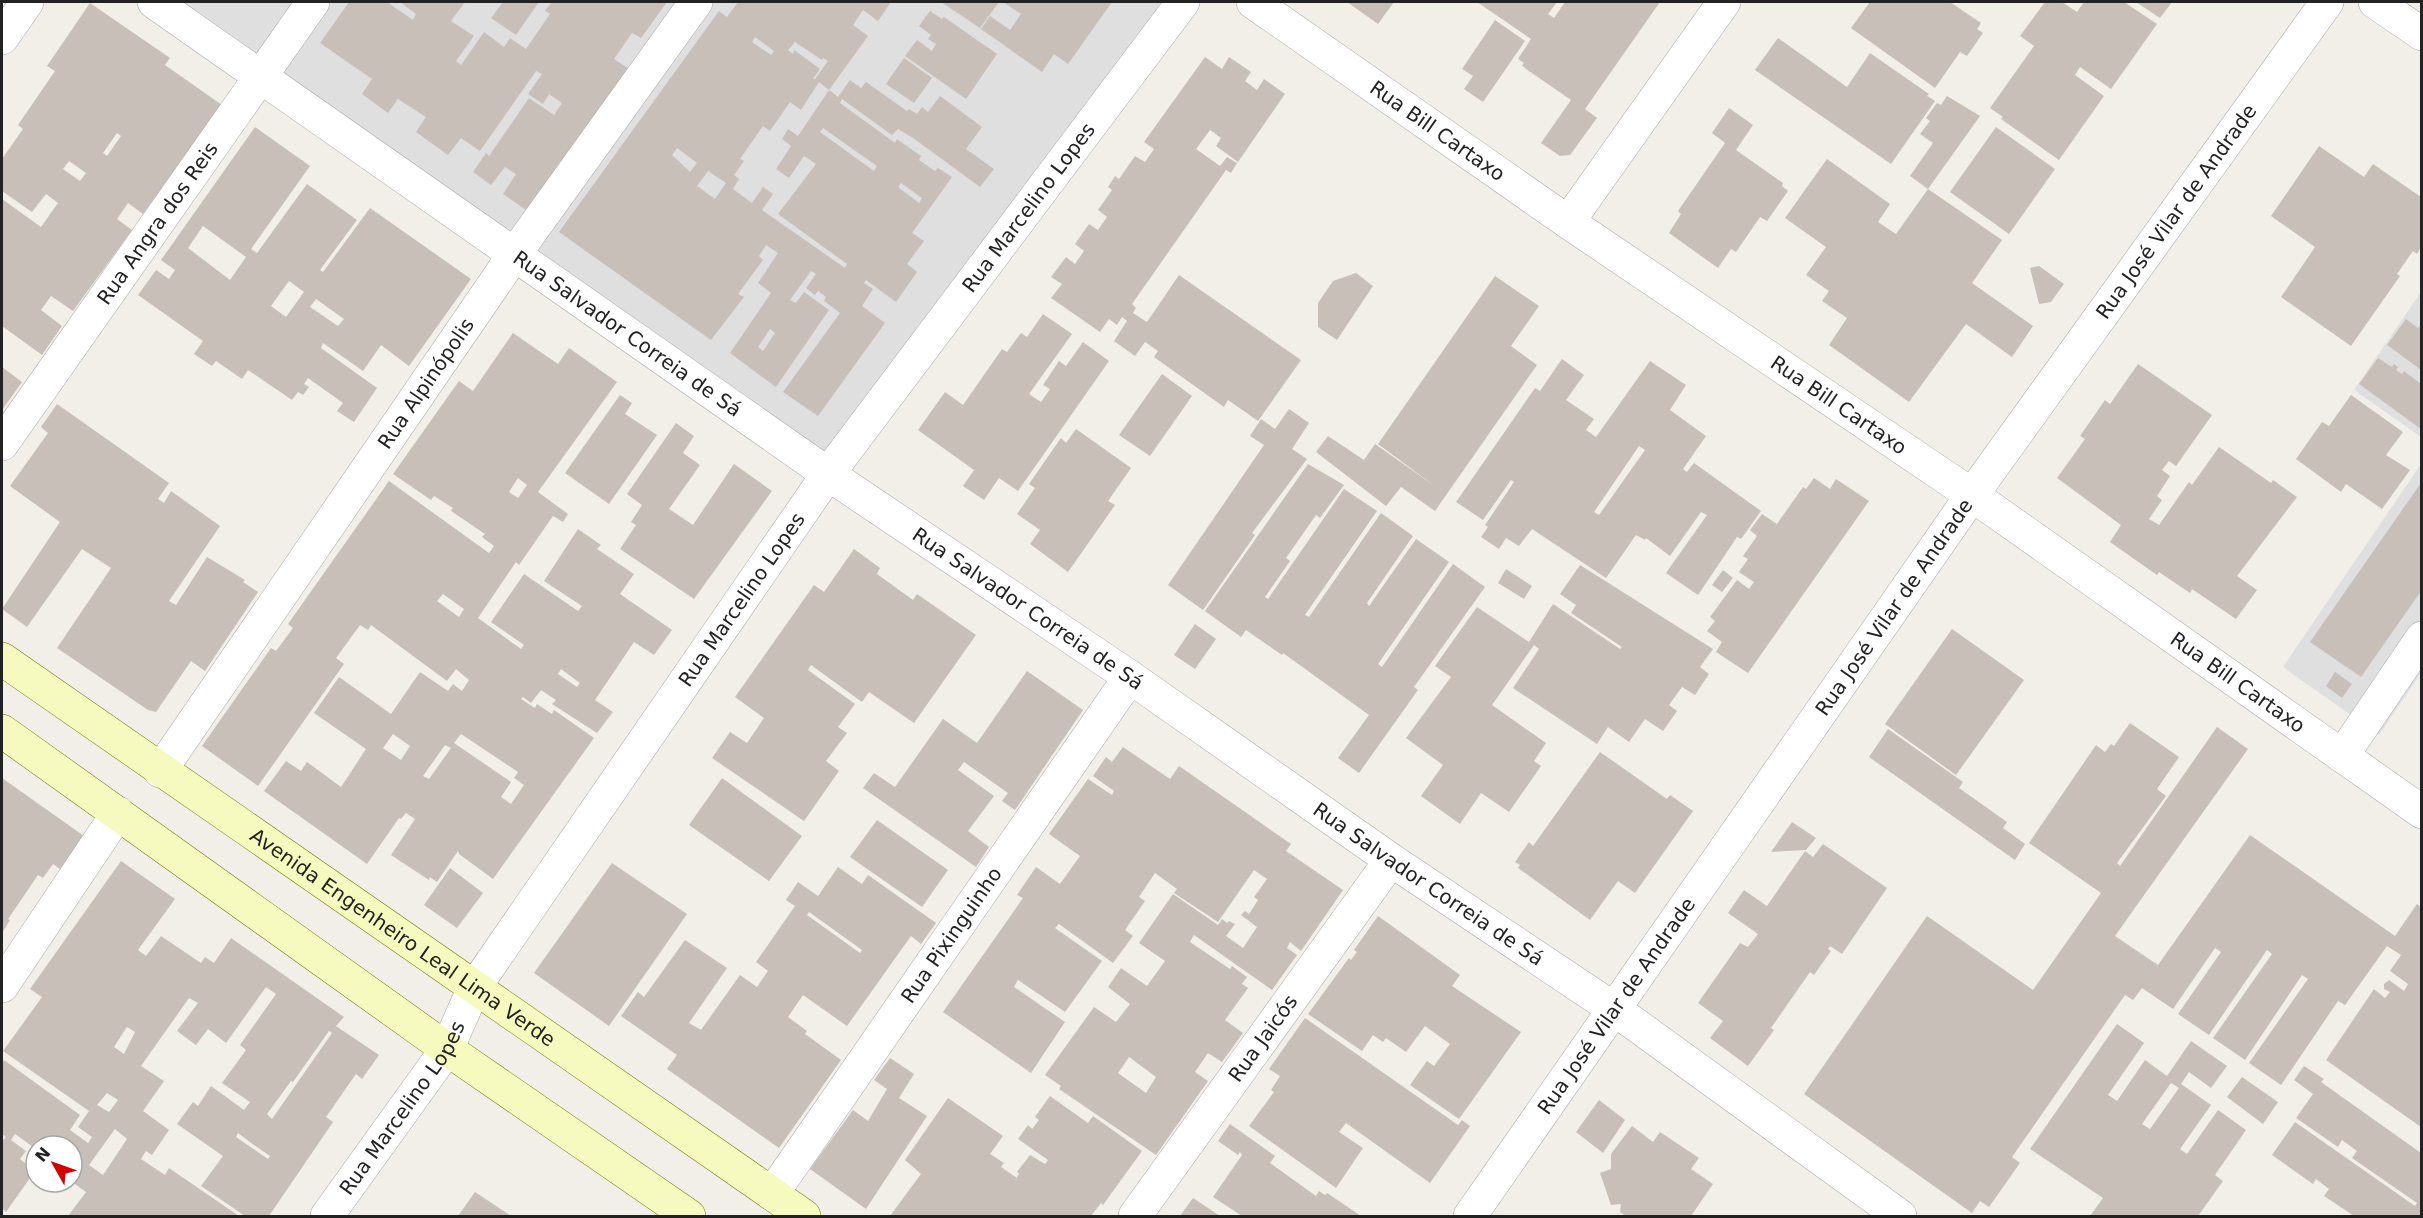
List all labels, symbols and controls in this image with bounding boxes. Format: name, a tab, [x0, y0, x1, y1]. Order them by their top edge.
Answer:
street label: Rua Bill Cartaxo	[1365, 75, 1510, 186]
street label: Rua José Vilar de Andrade	[2091, 99, 2262, 323]
street label: Rua Marcelino Lopes	[957, 118, 1100, 297]
street label: Rua Angra dos Reis	[92, 137, 223, 309]
street label: Rua Salvador Correia de Sá	[509, 245, 746, 422]
street label: Rua Alpinópolis	[373, 313, 479, 453]
street label: Rua Bill Cartaxo	[1766, 350, 1911, 459]
street label: Rua José Vilar de Andrade	[1810, 494, 1978, 720]
street label: Rua Marcelino Lopes	[673, 508, 810, 691]
street label: Rua Salvador Correia de Sá	[908, 522, 1148, 695]
street label: Rua Bill Cartaxo	[2166, 627, 2310, 738]
street label: Rua Salvador Correia de Sá	[1309, 797, 1548, 971]
street label: Avenida Engenheiro Leal Lima Verde	[246, 823, 560, 1052]
street label: Rua Pixinguinho	[896, 862, 1007, 1008]
street label: Rua José Vilar de Andrade	[1533, 893, 1700, 1119]
street label: Rua Jaicós	[1223, 990, 1302, 1086]
street label: Rua Marcelino Lopes	[334, 1017, 470, 1199]
north arrow	[24, 1134, 84, 1194]
text: N	[31, 1143, 54, 1166]

